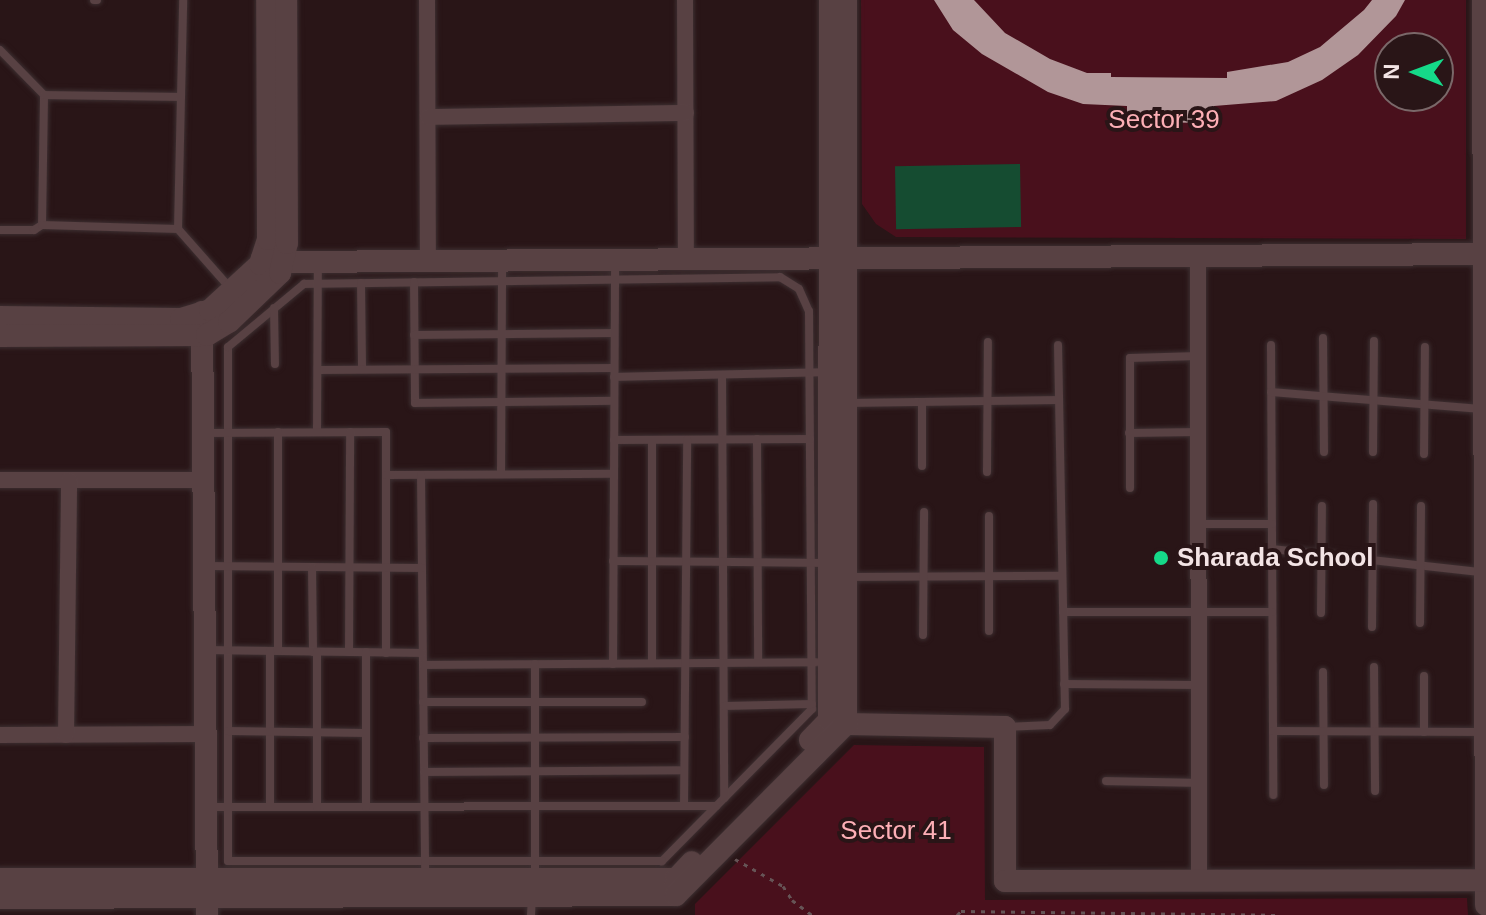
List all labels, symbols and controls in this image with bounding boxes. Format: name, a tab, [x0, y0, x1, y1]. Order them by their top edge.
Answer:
north arrow	[1374, 32, 1454, 112]
text: N	[1379, 63, 1404, 80]
park label: Sector 39	[1108, 104, 1220, 136]
place label: Sharada School	[1177, 542, 1373, 574]
marker: Sharada School	[1152, 549, 1170, 567]
park label: Sector 41	[840, 815, 952, 847]

